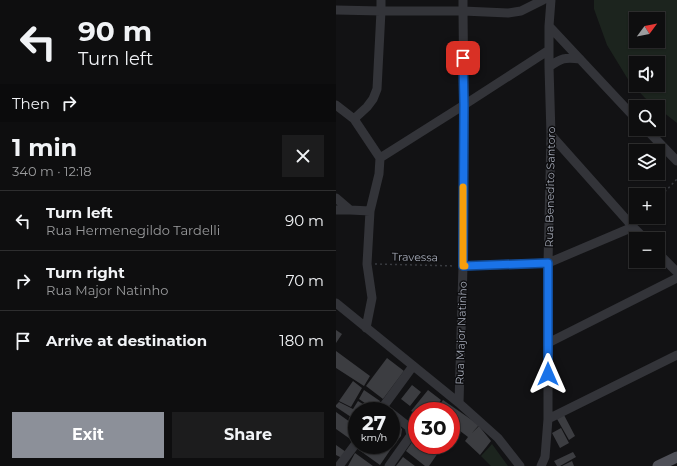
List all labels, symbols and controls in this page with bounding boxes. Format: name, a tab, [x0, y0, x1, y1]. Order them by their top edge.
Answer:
north arrow	[629, 12, 665, 48]
map controls	[629, 12, 665, 268]
text: 90 m	[78, 14, 152, 48]
icon: left	[12, 16, 64, 68]
pin	[446, 41, 480, 75]
icon: arrive	[452, 47, 474, 69]
text: Turn left	[78, 48, 153, 70]
button: sound	[629, 56, 665, 92]
icon: right	[58, 92, 80, 114]
text: Then	[12, 94, 50, 113]
button: search	[629, 100, 665, 136]
street label: Rua Benedito Santoro	[542, 126, 558, 248]
text: 1 min	[12, 133, 77, 162]
button: close	[282, 135, 324, 177]
button: layers	[629, 144, 665, 180]
text: 340 m · 12:18	[12, 163, 92, 179]
button: +	[629, 188, 665, 224]
text: Turn left	[46, 203, 113, 222]
icon: left	[12, 210, 34, 232]
text: 90 m	[285, 211, 324, 230]
text: Rua Hermenegildo Tardelli	[46, 222, 220, 238]
button: −	[629, 232, 665, 268]
street label: Travessa	[392, 250, 438, 264]
text: Turn right	[46, 263, 125, 282]
icon: right	[12, 270, 34, 292]
text: 70 m	[286, 271, 324, 290]
street label: Rua Major Natinho	[452, 281, 470, 385]
text: Rua Major Natinho	[46, 282, 168, 298]
icon: arrive	[12, 330, 34, 352]
text: Arrive at destination	[46, 331, 207, 350]
text: 180 m	[279, 331, 324, 350]
position arrow	[527, 353, 569, 395]
speed limit sign: 30	[408, 402, 460, 454]
text: 27	[362, 411, 386, 435]
button: Exit	[12, 412, 164, 458]
button: Share	[172, 412, 324, 458]
text: km/h	[361, 431, 387, 444]

